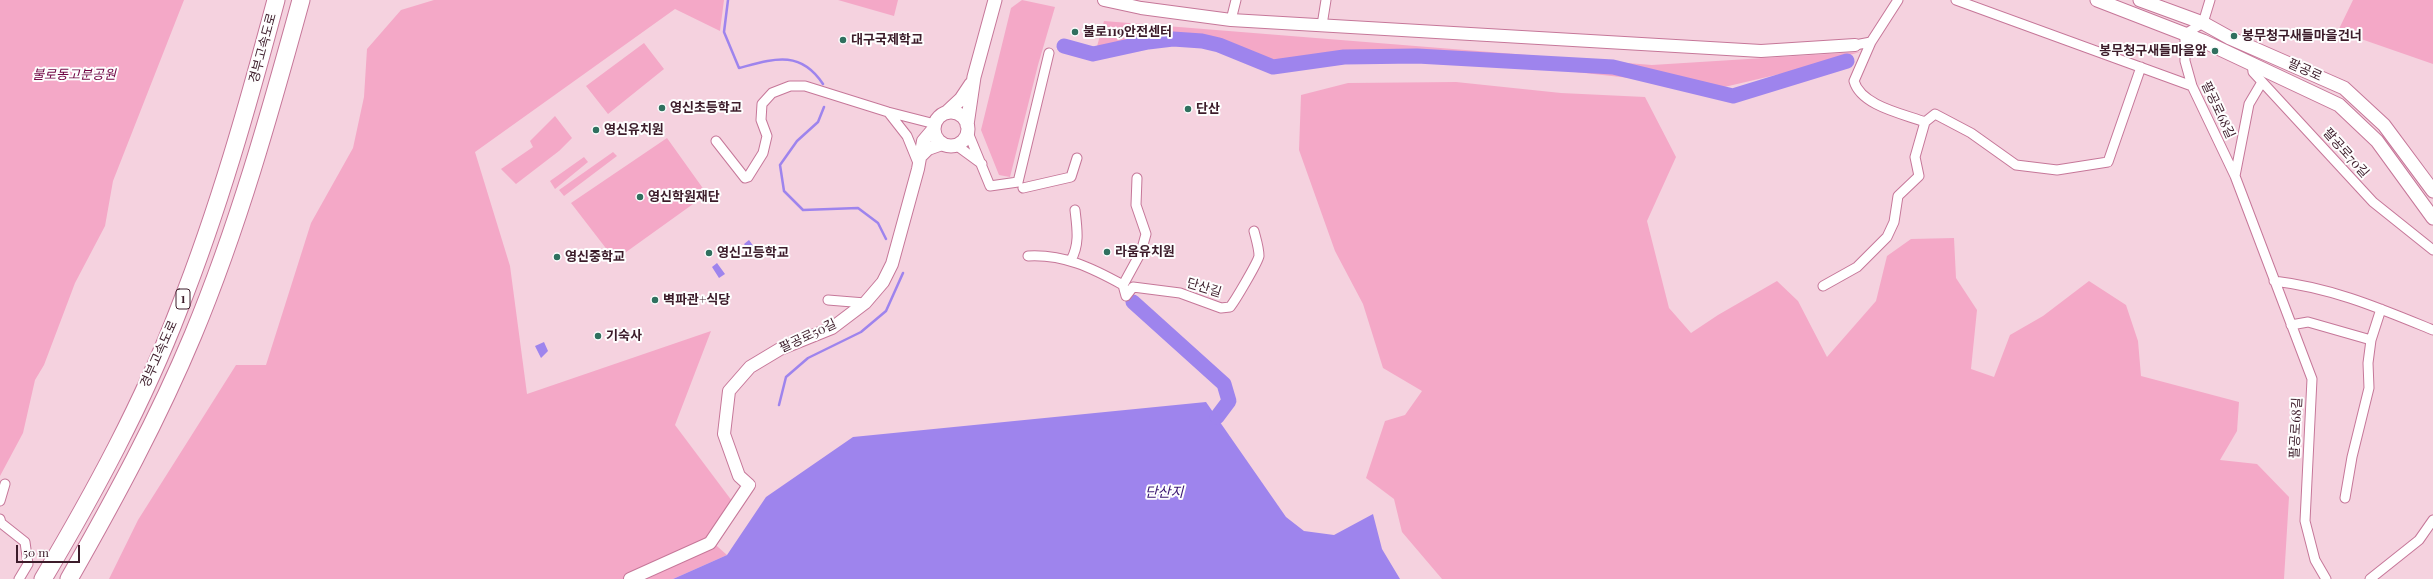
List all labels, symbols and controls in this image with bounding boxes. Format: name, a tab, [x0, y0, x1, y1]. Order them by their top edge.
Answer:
street label: 경부고속도로	[246, 11, 280, 85]
place label: 불로119안전센터	[1083, 24, 1172, 40]
marker: 불로119안전센터	[1070, 27, 1080, 37]
place label: 봉무청구새들마을건너	[2242, 28, 2362, 44]
marker: 봉무청구새들마을건너	[2229, 31, 2239, 41]
place label: 대구국제학교	[851, 32, 923, 48]
marker: 대구국제학교	[838, 35, 848, 45]
place label: 봉무청구새들마을앞	[2099, 43, 2207, 59]
marker: 봉무청구새들마을앞	[2210, 46, 2220, 56]
street label: 팔공로	[2285, 56, 2325, 84]
park label: 불로동고분공원	[32, 67, 116, 83]
street label: 팔공로68길	[2198, 79, 2238, 141]
place label: 영신초등학교	[670, 100, 742, 116]
place label: 단산	[1196, 101, 1220, 117]
marker: 영신초등학교	[657, 103, 667, 113]
marker: 단산	[1183, 104, 1193, 114]
place label: 영신유치원	[604, 122, 664, 138]
marker: 영신유치원	[591, 125, 601, 135]
street label: 팔공로70길	[2320, 125, 2372, 181]
place label: 영신학원재단	[648, 189, 720, 205]
marker: 영신학원재단	[635, 192, 645, 202]
place label: 라움유치원	[1115, 244, 1175, 260]
place label: 영신고등학교	[717, 245, 789, 261]
marker: 라움유치원	[1102, 247, 1112, 257]
marker: 영신고등학교	[704, 248, 714, 258]
place label: 영신중학교	[565, 249, 625, 265]
marker: 영신중학교	[552, 252, 562, 262]
street label: 단산길	[1185, 275, 1223, 301]
road number: 1	[176, 289, 190, 309]
place label: 벽파관+식당	[663, 292, 730, 308]
marker: 벽파관+식당	[650, 295, 660, 305]
street label: 팔공로50길	[777, 316, 839, 356]
street label: 경부고속도로	[137, 318, 181, 390]
place label: 기숙사	[606, 328, 642, 344]
marker: 기숙사	[593, 331, 603, 341]
street label: 팔공로68길	[2287, 397, 2305, 459]
water label: 단산지	[1145, 485, 1183, 501]
scale bar	[18, 537, 82, 563]
text: 50 m	[23, 544, 49, 560]

